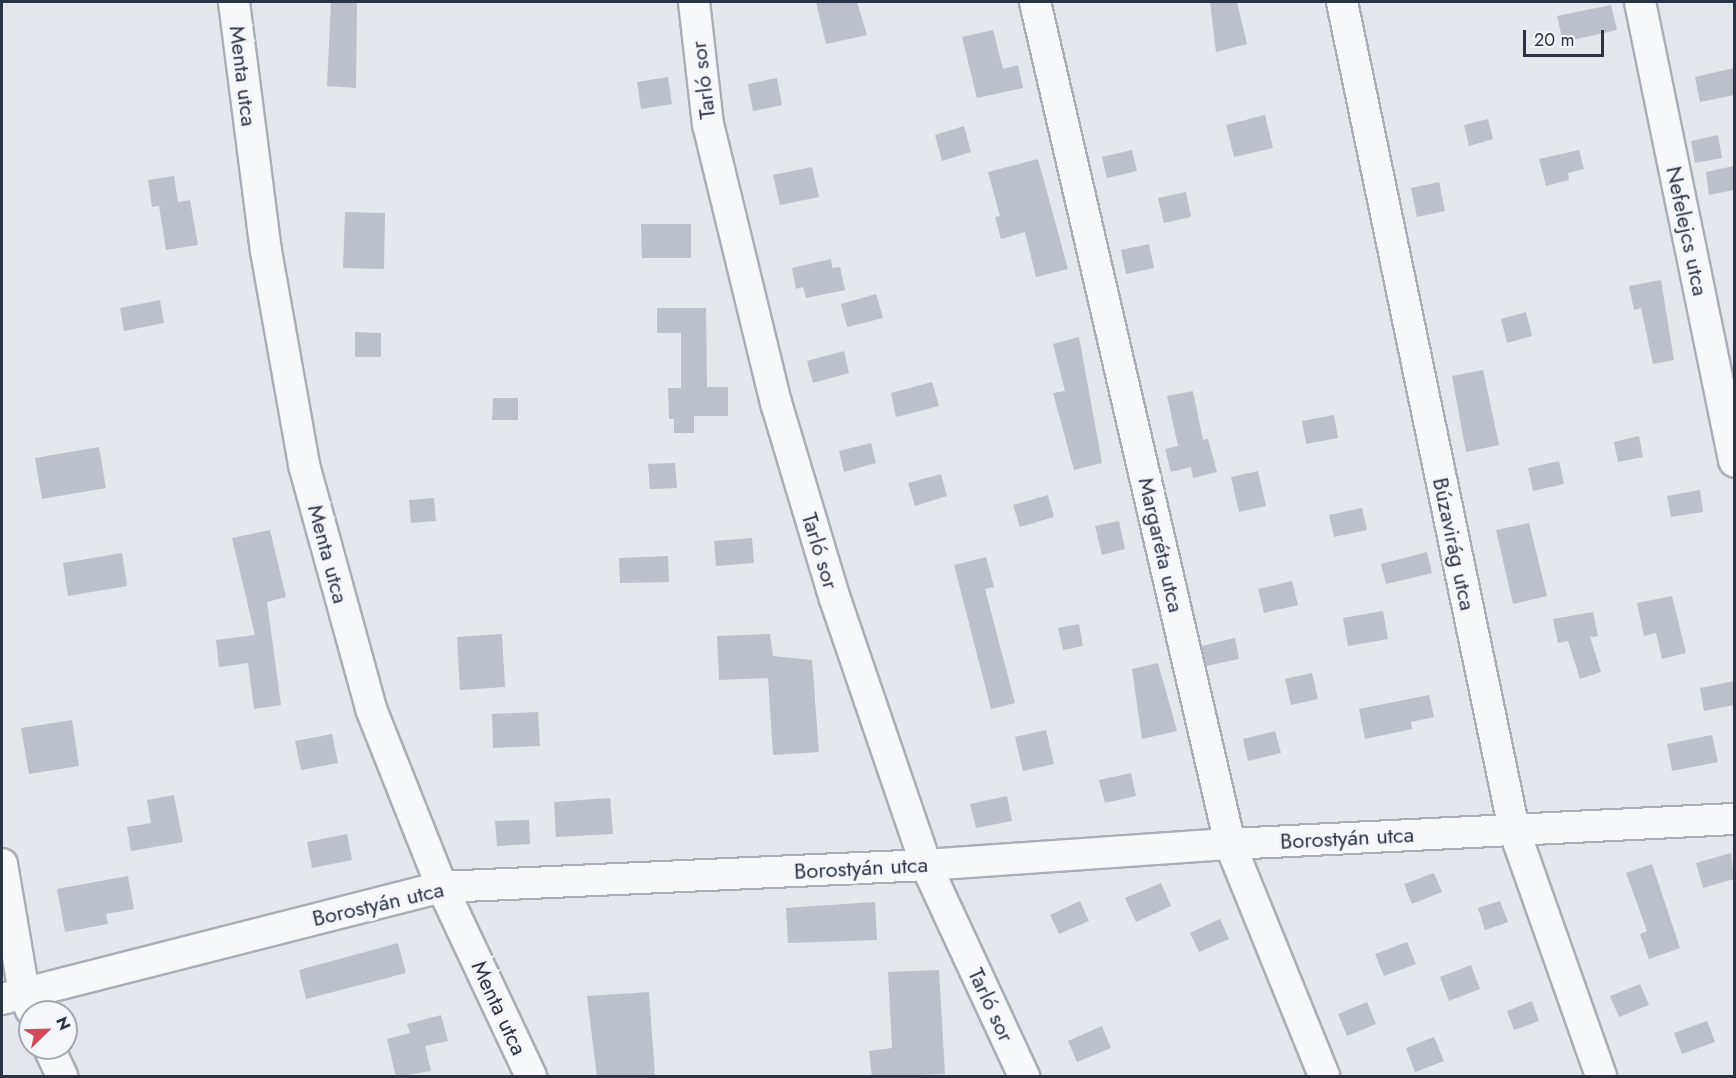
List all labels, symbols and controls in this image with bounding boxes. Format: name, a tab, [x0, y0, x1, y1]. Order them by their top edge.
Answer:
scale bar	[1526, 18, 1607, 56]
street label: Menta utca	[224, 24, 262, 128]
text: 20 m	[1534, 27, 1574, 53]
street label: Tarló sor	[685, 40, 721, 120]
street label: Nefelejcs utca	[1660, 164, 1714, 298]
street label: Margaréta utca	[1133, 475, 1189, 615]
street label: Búzavirág utca	[1427, 475, 1481, 613]
street label: Menta utca	[302, 502, 354, 606]
street label: Tarló sor	[796, 510, 844, 592]
street label: Borostyán utca	[1279, 821, 1415, 855]
street label: Borostyán utca	[793, 851, 929, 885]
street label: Borostyán utca	[310, 876, 446, 932]
street label: Menta utca	[466, 957, 532, 1059]
street label: Tarló sor	[963, 964, 1019, 1046]
north arrow	[18, 1000, 78, 1060]
text: N	[50, 1013, 76, 1034]

